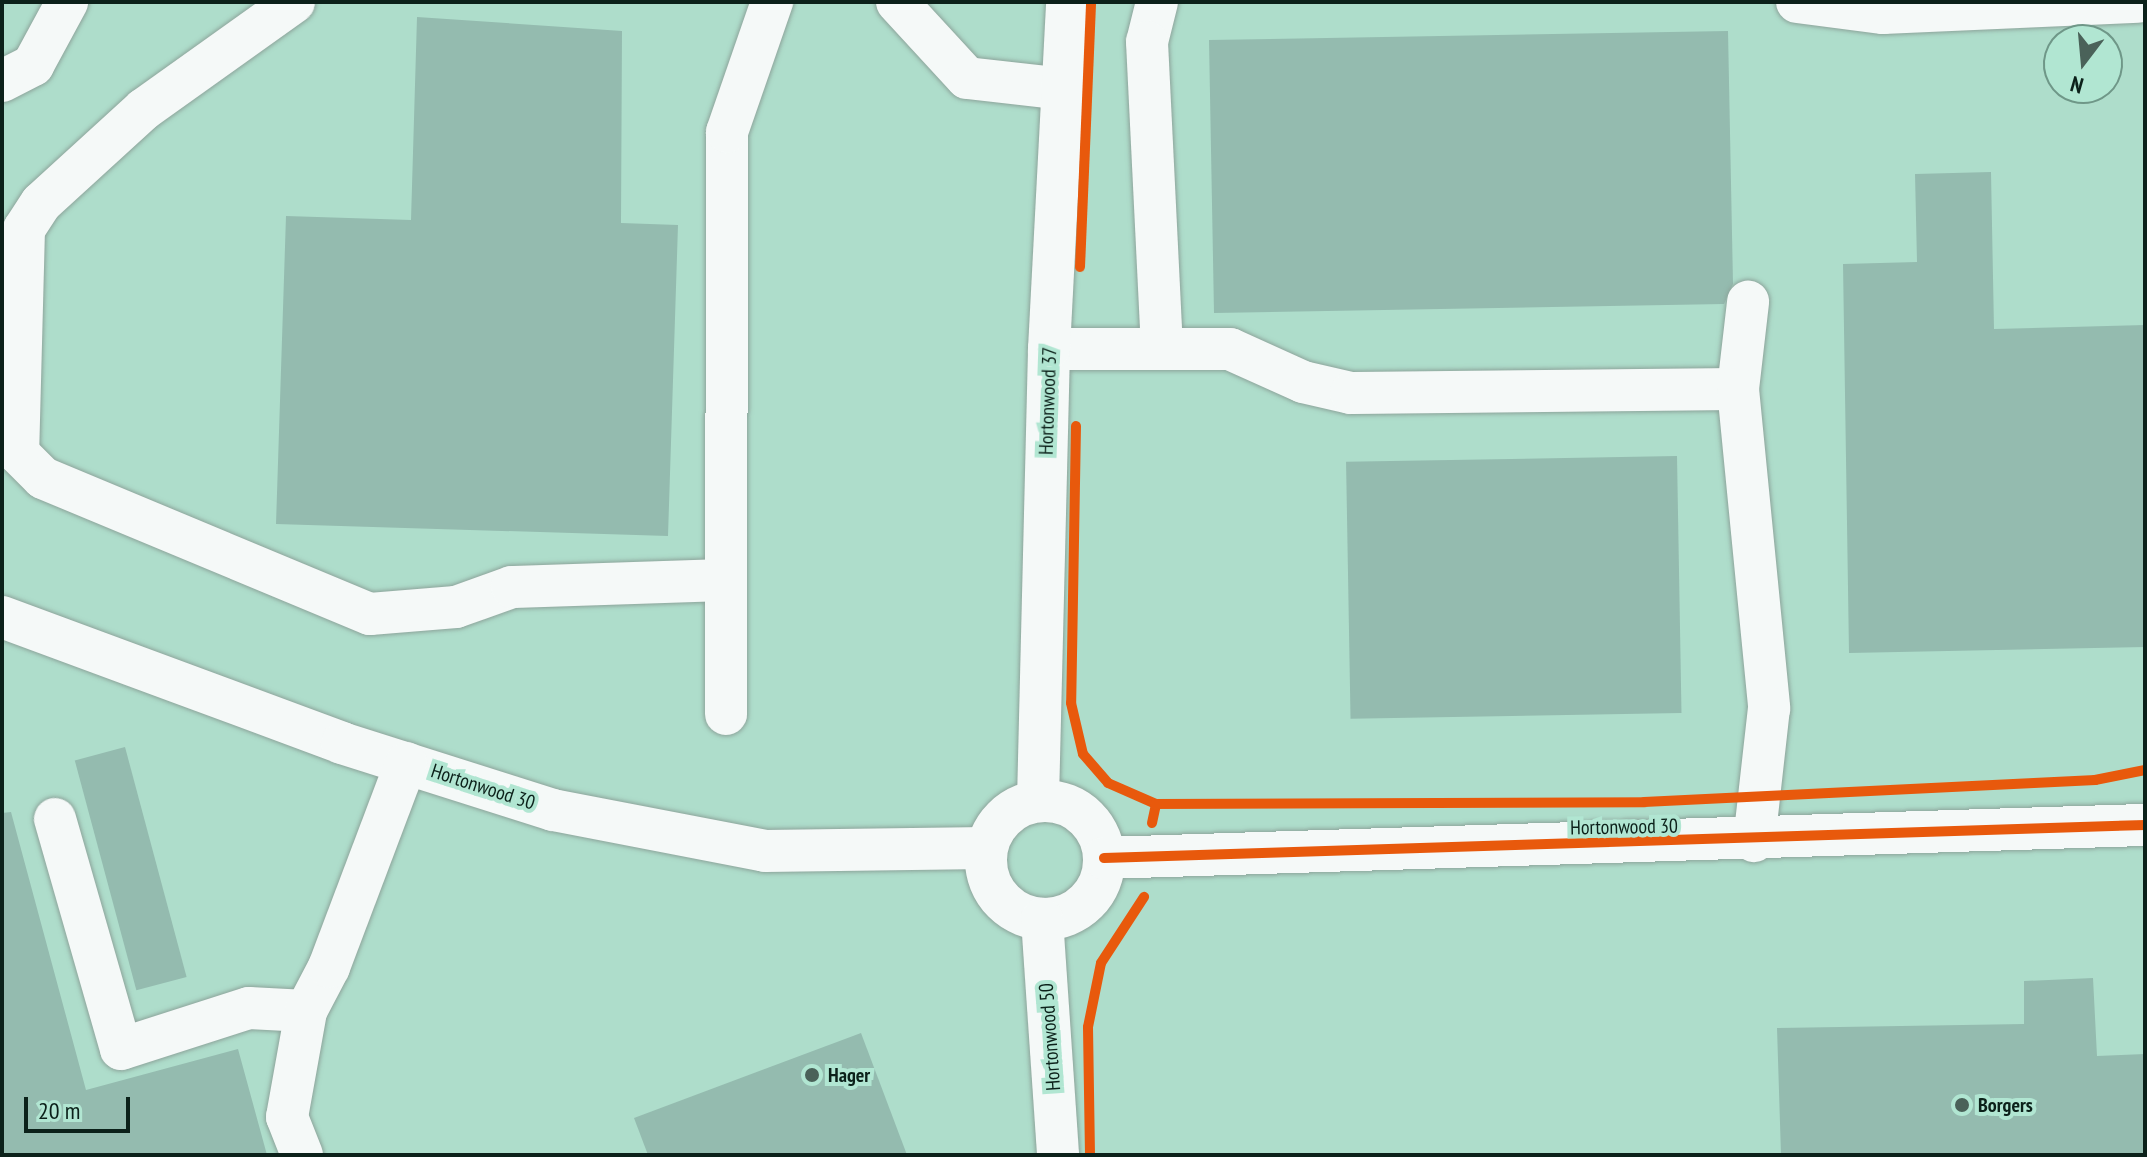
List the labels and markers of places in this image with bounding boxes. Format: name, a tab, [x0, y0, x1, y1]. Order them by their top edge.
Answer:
place label: Hager	[828, 1063, 870, 1087]
marker: Hager	[803, 1066, 821, 1084]
place label: Borgers	[1978, 1093, 2033, 1117]
marker: Borgers	[1953, 1096, 1971, 1114]

